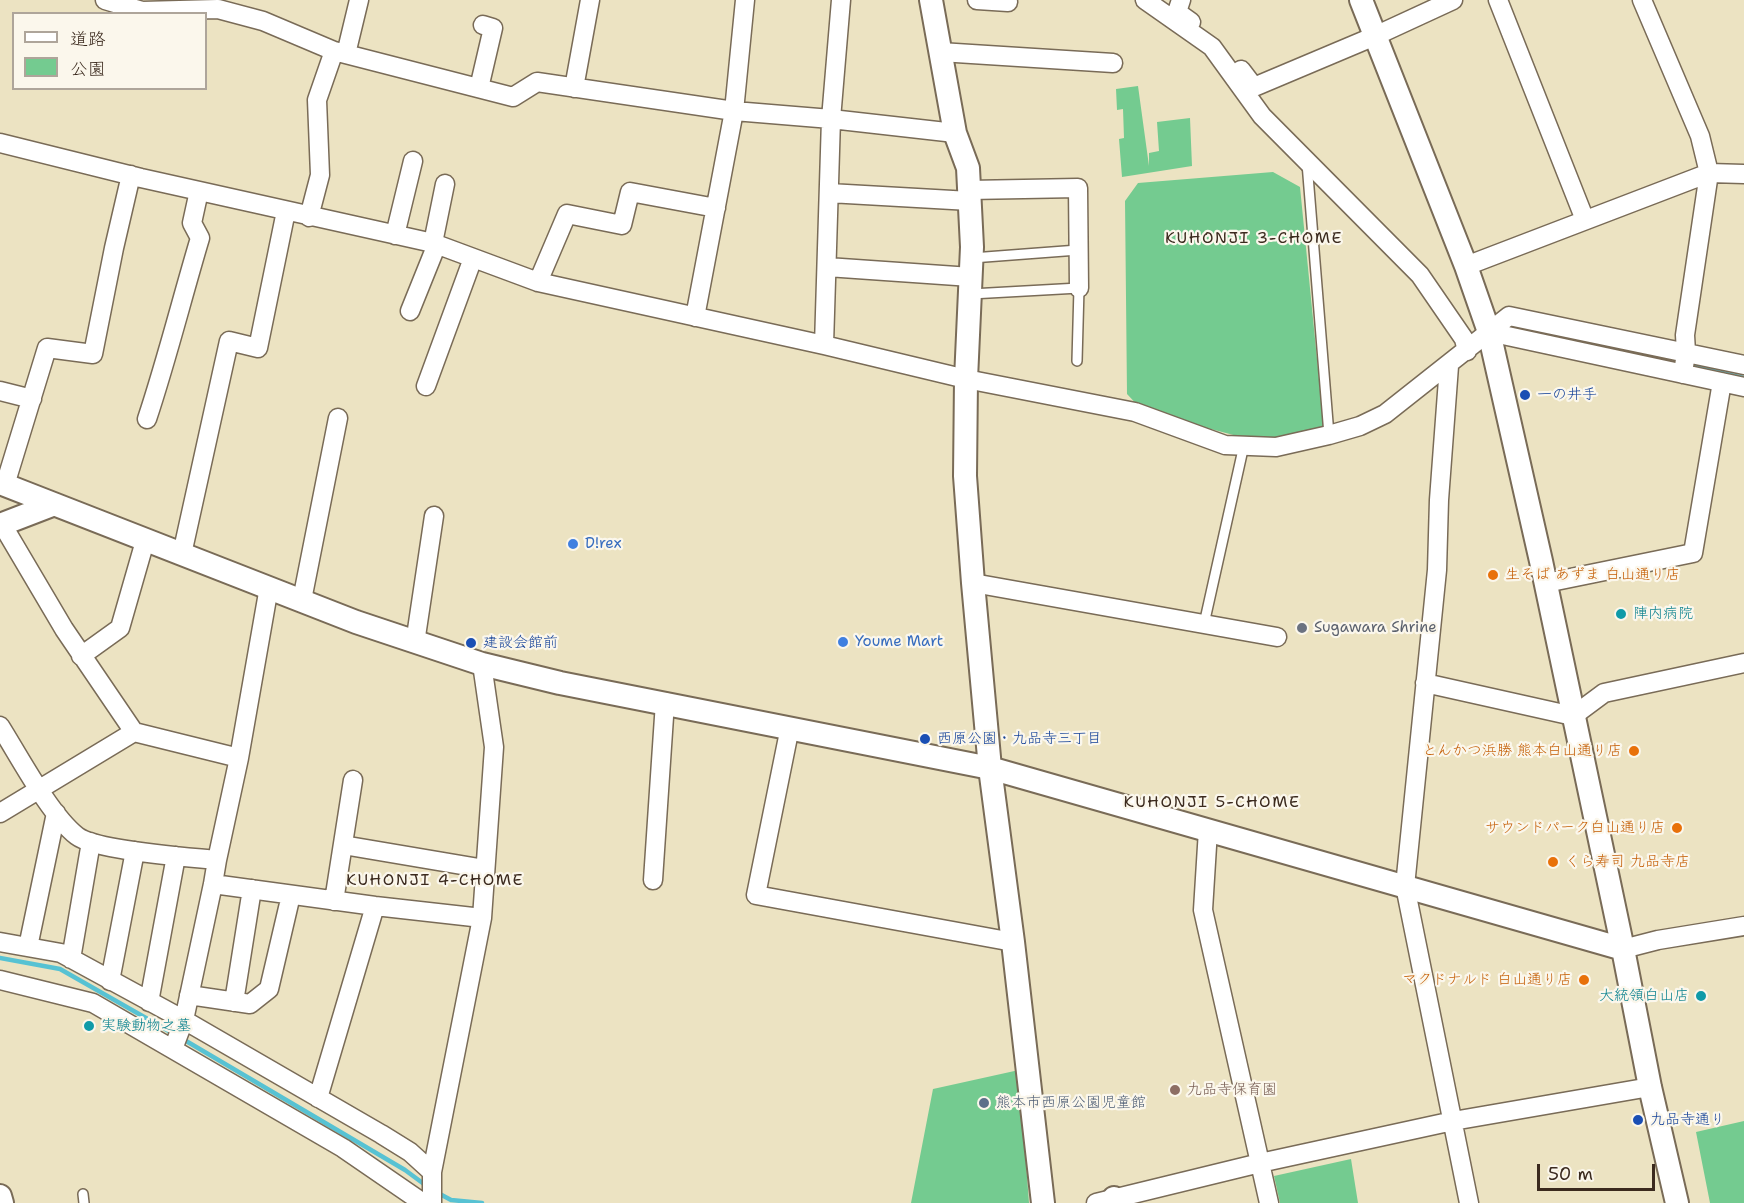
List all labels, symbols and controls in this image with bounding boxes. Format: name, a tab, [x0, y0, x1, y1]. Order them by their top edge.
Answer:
legend	[12, 12, 207, 90]
text: 道路	[70, 27, 106, 51]
text: 公園	[70, 57, 106, 81]
district label: KUHONJI 3-CHOME	[1165, 229, 1343, 249]
place label: 一の井手	[1537, 386, 1597, 404]
marker: 一の井手	[1518, 388, 1532, 402]
place label: D!rex	[585, 535, 622, 553]
marker: D!rex	[566, 537, 580, 551]
place label: 生そば あずま 白山通り店	[1505, 566, 1680, 584]
marker: 生そば あずま 白山通り店	[1486, 568, 1500, 582]
place label: 陣内病院	[1633, 605, 1693, 623]
marker: 陣内病院	[1614, 607, 1628, 621]
place label: Sugawara Shrine	[1314, 619, 1437, 637]
marker: Sugawara Shrine	[1295, 621, 1309, 635]
place label: Youme Mart	[855, 633, 943, 651]
place label: 建設会館前	[483, 634, 558, 652]
marker: Youme Mart	[836, 635, 850, 649]
marker: 建設会館前	[464, 636, 478, 650]
place label: 西原公園・九品寺三丁目	[937, 730, 1102, 748]
marker: 西原公園・九品寺三丁目	[918, 732, 932, 746]
place label: とんかつ浜勝 熊本白山通り店	[1422, 742, 1622, 760]
marker: とんかつ浜勝 熊本白山通り店	[1627, 744, 1641, 758]
district label: KUHONJI 5-CHOME	[1124, 793, 1300, 813]
place label: サウンドパーク白山通り店	[1485, 819, 1665, 837]
marker: サウンドパーク白山通り店	[1670, 821, 1684, 835]
place label: くら寿司 九品寺店	[1565, 853, 1690, 871]
marker: くら寿司 九品寺店	[1546, 855, 1560, 869]
district label: KUHONJI 4-CHOME	[346, 871, 524, 891]
place label: マクドナルド 白山通り店	[1402, 971, 1572, 989]
marker: マクドナルド 白山通り店	[1577, 973, 1591, 987]
place label: 大統領白山店	[1599, 987, 1689, 1005]
marker: 大統領白山店	[1694, 989, 1708, 1003]
place label: 実験動物之墓	[101, 1017, 191, 1035]
marker: 実験動物之墓	[82, 1019, 96, 1033]
place label: 九品寺保育園	[1187, 1081, 1277, 1099]
marker: 九品寺保育園	[1168, 1083, 1182, 1097]
place label: 熊本市西原公園児童館	[996, 1094, 1146, 1112]
marker: 熊本市西原公園児童館	[977, 1096, 991, 1110]
place label: 九品寺通り	[1650, 1111, 1725, 1129]
marker: 九品寺通り	[1631, 1113, 1645, 1127]
scale bar	[1540, 1152, 1658, 1190]
text: 50 m	[1548, 1162, 1593, 1186]

